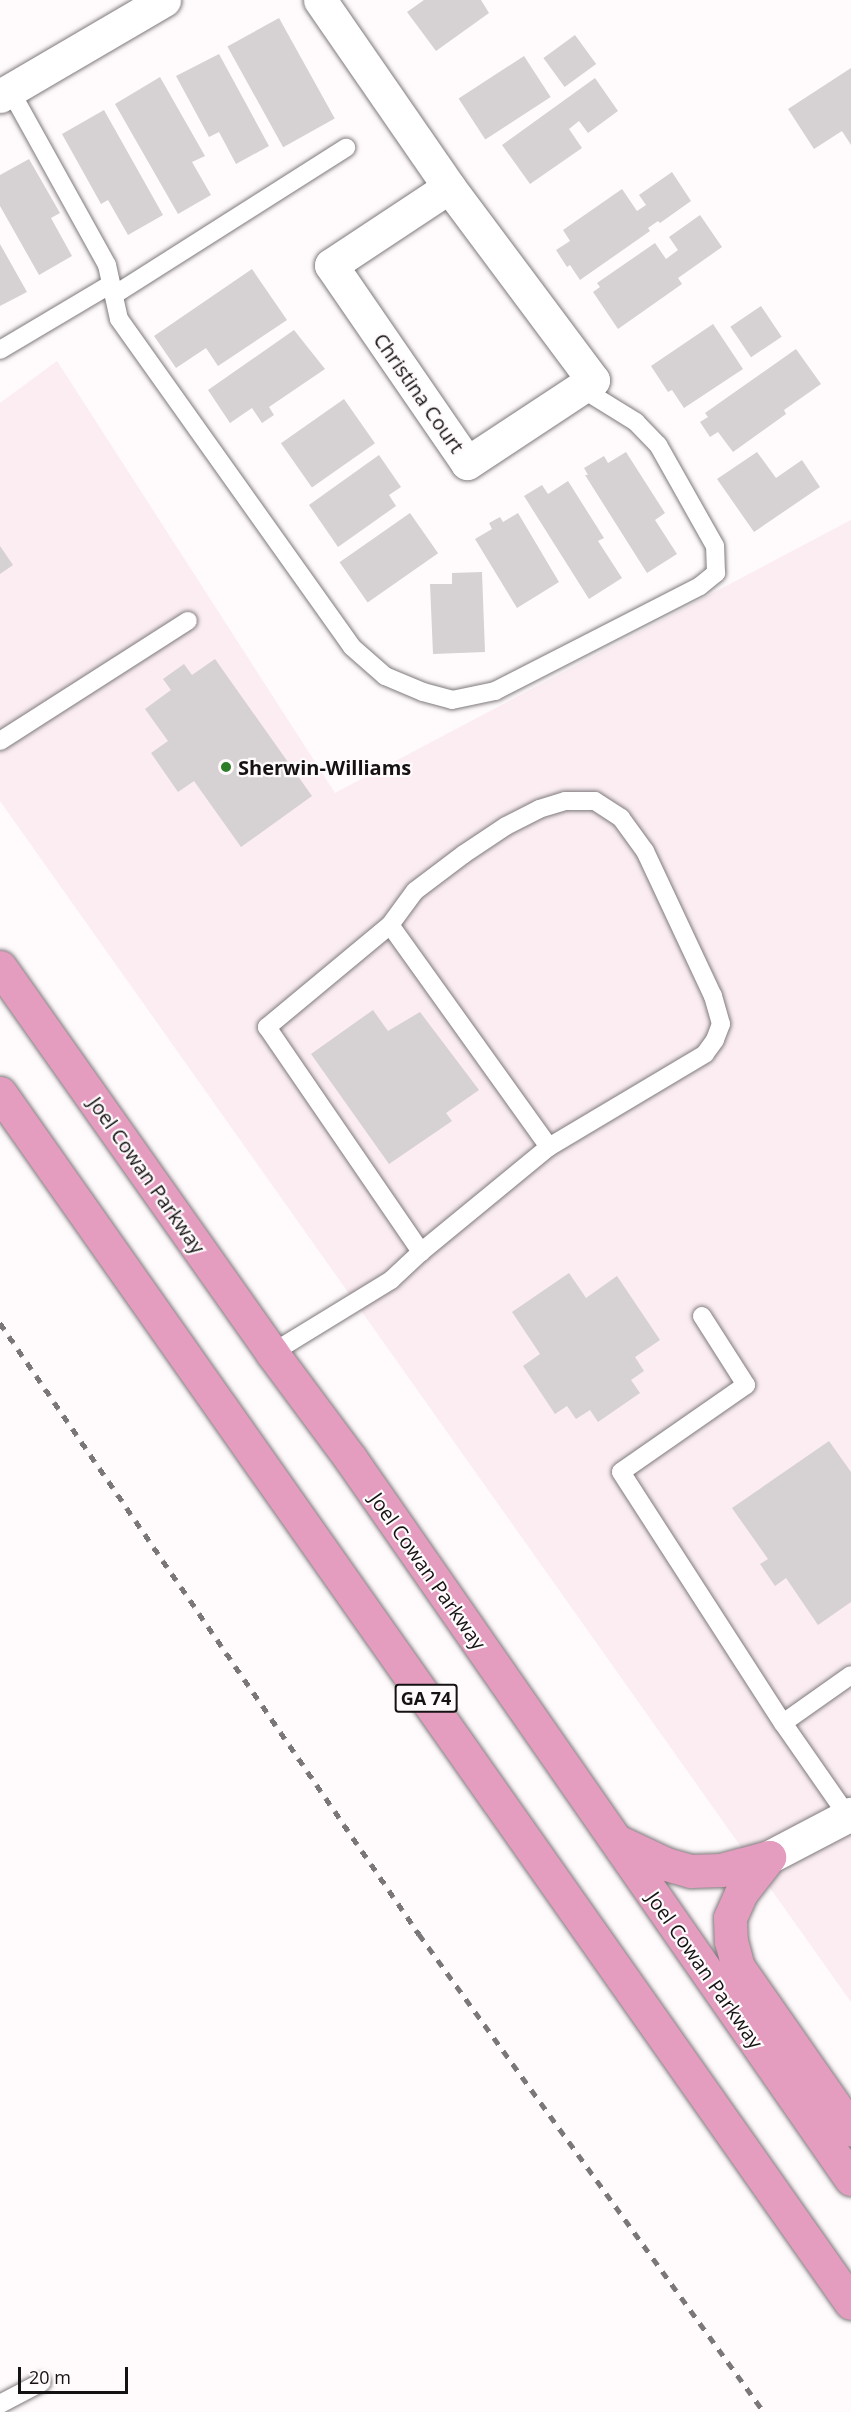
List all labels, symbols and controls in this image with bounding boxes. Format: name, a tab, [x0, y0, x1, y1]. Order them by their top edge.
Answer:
street label: Christina Court	[369, 329, 469, 457]
place label: Sherwin-Williams	[238, 755, 411, 779]
marker: Sherwin-Williams	[219, 760, 233, 774]
street label: Joel Cowan Parkway	[84, 1092, 210, 1258]
street label: Joel Cowan Parkway	[365, 1488, 491, 1654]
road number: GA 74	[394, 1683, 458, 1713]
street label: Joel Cowan Parkway	[642, 1887, 768, 2053]
scale bar	[21, 2355, 130, 2393]
text: 20 m	[29, 2365, 71, 2389]

